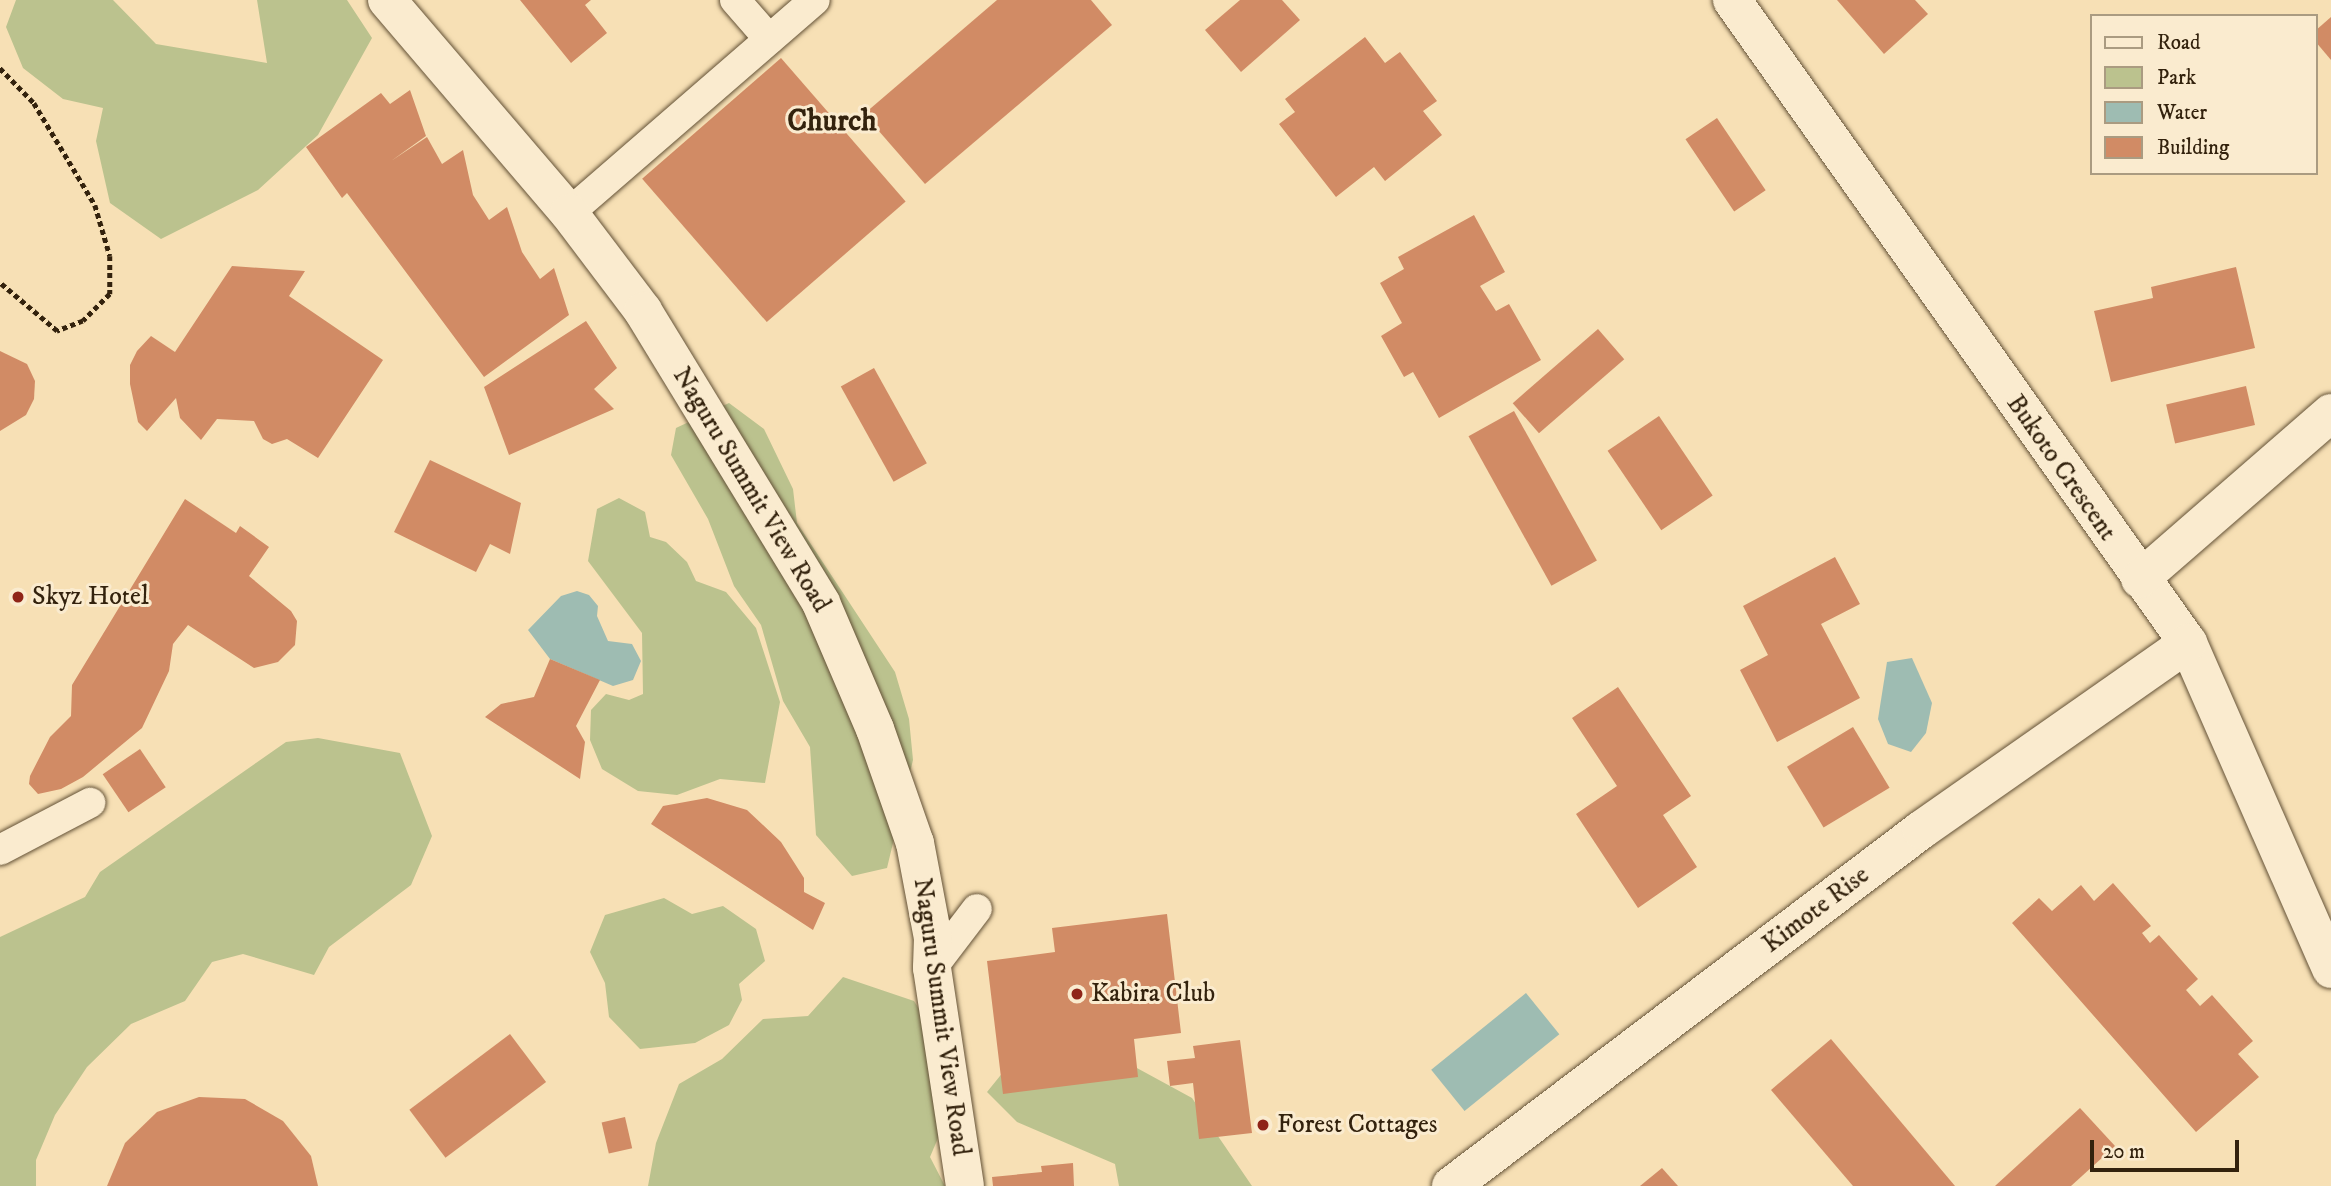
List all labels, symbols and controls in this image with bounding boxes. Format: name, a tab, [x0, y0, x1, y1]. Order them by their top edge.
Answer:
legend	[2090, 14, 2317, 175]
text: Road	[2157, 30, 2201, 56]
text: Park	[2157, 65, 2196, 91]
text: Water	[2157, 100, 2207, 126]
district label: Church	[787, 104, 877, 140]
text: Building	[2157, 135, 2229, 161]
street label: Naguru Summit View Road	[665, 362, 837, 618]
street label: Bukoto Crescent	[1999, 389, 2123, 547]
place label: Skyz Hotel	[32, 581, 149, 613]
marker: Skyz Hotel	[10, 589, 26, 605]
street label: Kimote Rise	[1757, 860, 1875, 960]
street label: Naguru Summit View Road	[906, 876, 976, 1158]
place label: Kabira Club	[1091, 978, 1215, 1010]
marker: Kabira Club	[1069, 986, 1085, 1002]
place label: Forest Cottages	[1277, 1109, 1437, 1141]
marker: Forest Cottages	[1255, 1117, 1271, 1133]
scale bar	[2093, 1126, 2242, 1170]
text: 20 m	[2103, 1139, 2145, 1165]

